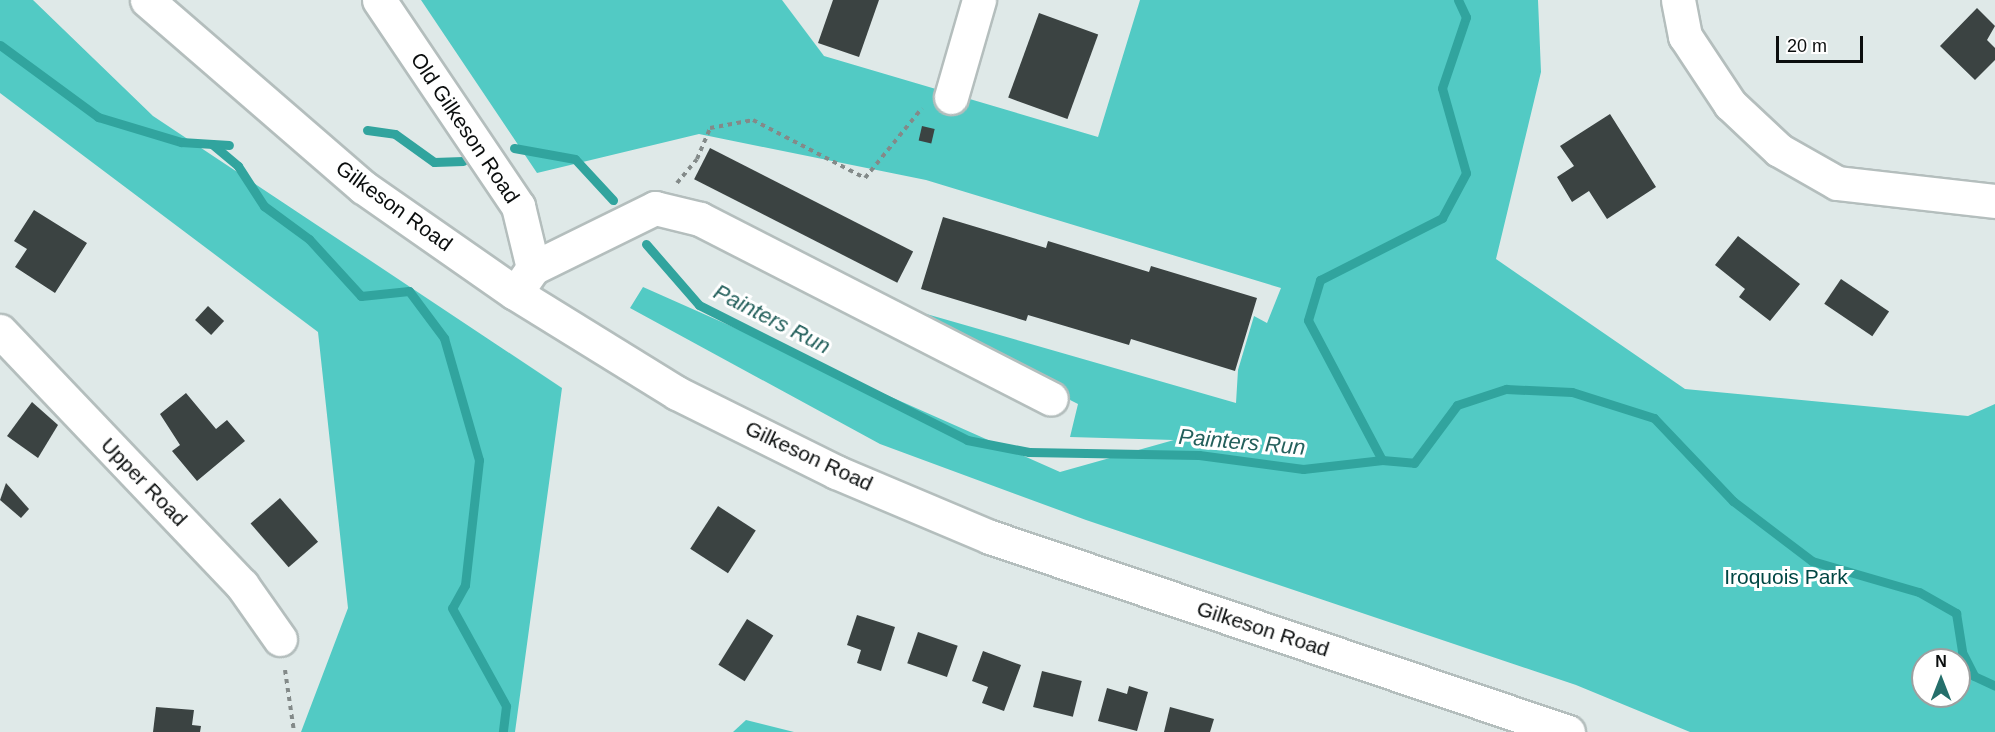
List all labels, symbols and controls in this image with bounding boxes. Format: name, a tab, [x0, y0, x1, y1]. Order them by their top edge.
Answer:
scale bar	[1779, 24, 1866, 62]
text: 20 m	[1787, 36, 1827, 56]
street label: Old Gilkeson Road	[405, 48, 525, 208]
street label: Gilkeson Road	[331, 155, 457, 257]
water label: Painters Run	[709, 278, 835, 360]
street label: Gilkeson Road	[741, 415, 877, 497]
water label: Painters Run	[1178, 423, 1306, 461]
street label: Upper Road	[96, 433, 192, 531]
park label: Iroquois Park	[1724, 564, 1848, 590]
street label: Gilkeson Road	[1194, 596, 1332, 662]
north arrow	[1911, 648, 1971, 708]
text: N	[1935, 653, 1947, 670]

